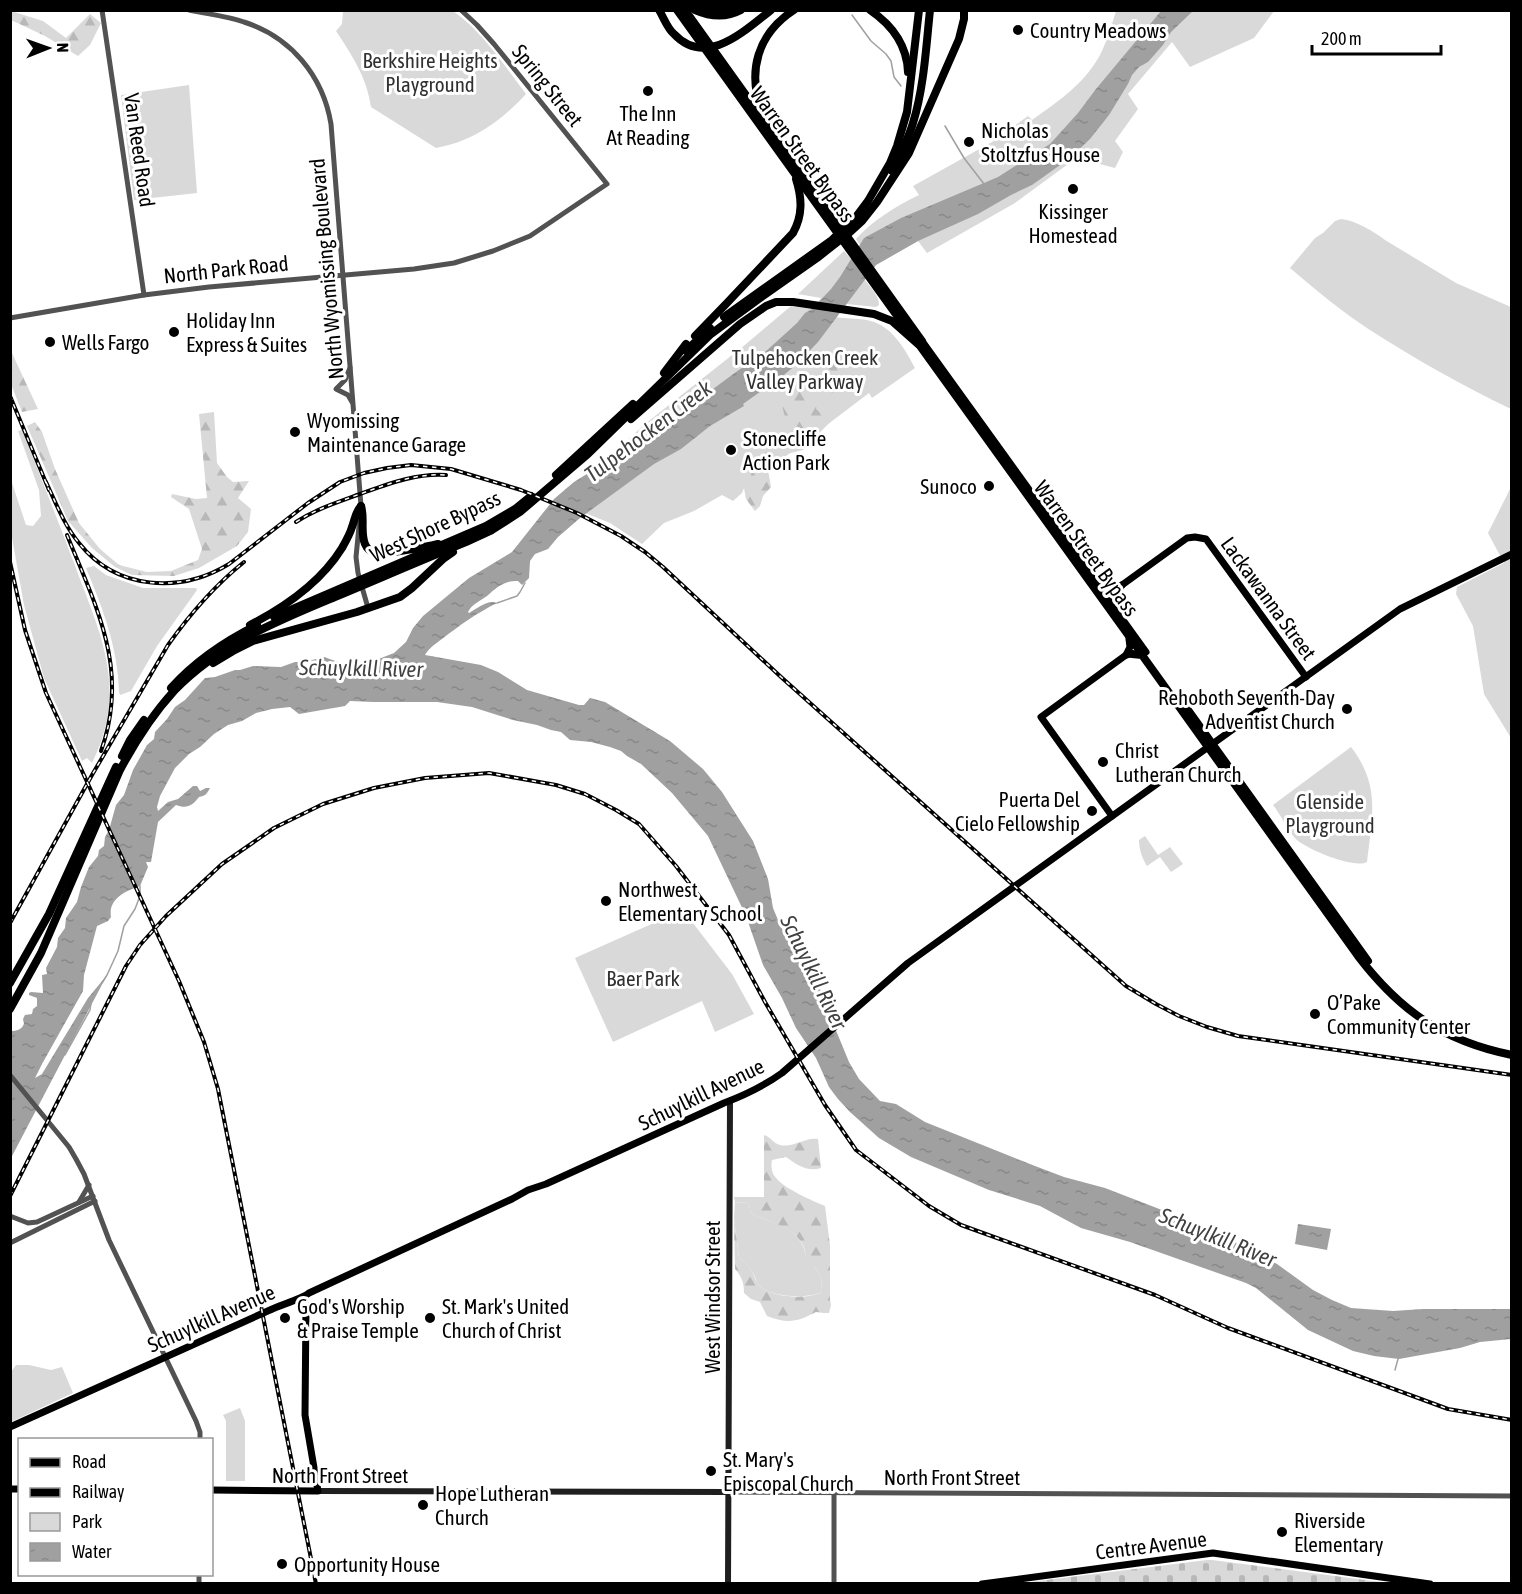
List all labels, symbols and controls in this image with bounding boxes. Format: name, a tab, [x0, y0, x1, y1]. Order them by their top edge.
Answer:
north arrow	[18, 18, 78, 78]
place label: Country Meadows	[1030, 18, 1166, 42]
scale bar	[1312, 18, 1441, 56]
marker: Country Meadows	[1011, 23, 1025, 37]
text: 200 m	[1321, 28, 1362, 49]
street label: Spring Street	[508, 39, 588, 131]
text: N	[54, 43, 72, 53]
park label: Berkshire Heights Playground	[362, 48, 498, 96]
street label: Warren Street Bypass	[746, 82, 860, 226]
marker: The Inn At Reading	[641, 84, 655, 98]
street label: Van Reed Road	[120, 92, 160, 208]
place label: The Inn At Reading	[606, 101, 690, 149]
place label: Nicholas Stoltzfus House	[981, 118, 1100, 166]
marker: Nicholas Stoltzfus House	[962, 135, 976, 149]
street label: North Wyomissing Boulevard	[304, 158, 348, 380]
marker: Kissinger Homestead	[1066, 182, 1080, 196]
place label: Kissinger Homestead	[1028, 199, 1118, 247]
street label: North Park Road	[162, 251, 290, 287]
place label: Holiday Inn Express & Suites	[186, 308, 307, 356]
marker: Holiday Inn Express & Suites	[167, 325, 181, 339]
place label: Wells Fargo	[62, 330, 149, 354]
marker: Wells Fargo	[43, 335, 57, 349]
park label: Tulpehocken Creek Valley Parkway	[732, 345, 878, 393]
water label: Tulpehocken Creek	[579, 375, 717, 487]
place label: Wyomissing Maintenance Garage	[307, 408, 466, 456]
marker: Wyomissing Maintenance Garage	[288, 425, 302, 439]
place label: Stonecliffe Action Park	[743, 426, 830, 474]
marker: Stonecliffe Action Park	[724, 443, 738, 457]
place label: Sunoco	[920, 474, 977, 498]
street label: Warren Street Bypass	[1030, 476, 1144, 620]
marker: Sunoco	[982, 479, 996, 493]
street label: West Shore Bypass	[366, 485, 504, 567]
street label: Lackawanna Street	[1216, 532, 1322, 664]
water label: Schuylkill River	[298, 654, 425, 682]
place label: Rehoboth Seventh-Day Adventist Church	[1158, 685, 1335, 733]
marker: Rehoboth Seventh-Day Adventist Church	[1340, 702, 1354, 716]
place label: Christ Lutheran Church	[1115, 738, 1242, 786]
marker: Christ Lutheran Church	[1096, 755, 1110, 769]
place label: Puerta Del Cielo Fellowship	[955, 787, 1080, 835]
park label: Glenside Playground	[1285, 789, 1375, 837]
marker: Puerta Del Cielo Fellowship	[1085, 804, 1099, 818]
place label: Northwest Elementary School	[618, 877, 763, 925]
marker: Northwest Elementary School	[599, 894, 613, 908]
water label: Schuylkill River	[775, 910, 853, 1035]
park label: Baer Park	[606, 966, 680, 990]
place label: O’Pake Community Center	[1327, 990, 1471, 1038]
marker: O’Pake Community Center	[1308, 1007, 1322, 1021]
street label: Schuylkill Avenue	[634, 1053, 768, 1135]
water label: Schuylkill River	[1155, 1201, 1282, 1273]
street label: West Windsor Street	[700, 1220, 724, 1374]
street label: Schuylkill Avenue	[144, 1279, 278, 1357]
place label: God's Worship & Praise Temple	[297, 1294, 419, 1342]
place label: St. Mark's United Church of Christ	[442, 1294, 569, 1342]
marker: God's Worship & Praise Temple	[278, 1311, 292, 1325]
marker: St. Mark's United Church of Christ	[423, 1311, 437, 1325]
legend	[18, 1438, 213, 1576]
place label: St. Mary's Episcopal Church	[723, 1447, 854, 1495]
text: Road	[72, 1451, 106, 1472]
street label: North Front Street	[272, 1463, 408, 1487]
marker: St. Mary's Episcopal Church	[704, 1464, 718, 1478]
street label: North Front Street	[884, 1465, 1020, 1489]
text: Railway	[72, 1481, 124, 1502]
place label: Hope Lutheran Church	[435, 1481, 549, 1529]
marker: Hope Lutheran Church	[416, 1498, 430, 1512]
place label: Riverside Elementary	[1294, 1508, 1384, 1556]
text: Park	[72, 1511, 102, 1532]
marker: Riverside Elementary	[1275, 1525, 1289, 1539]
street label: Centre Avenue	[1094, 1526, 1208, 1564]
text: Water	[72, 1541, 112, 1562]
place label: Opportunity House	[294, 1552, 440, 1576]
marker: Opportunity House	[275, 1557, 289, 1571]

